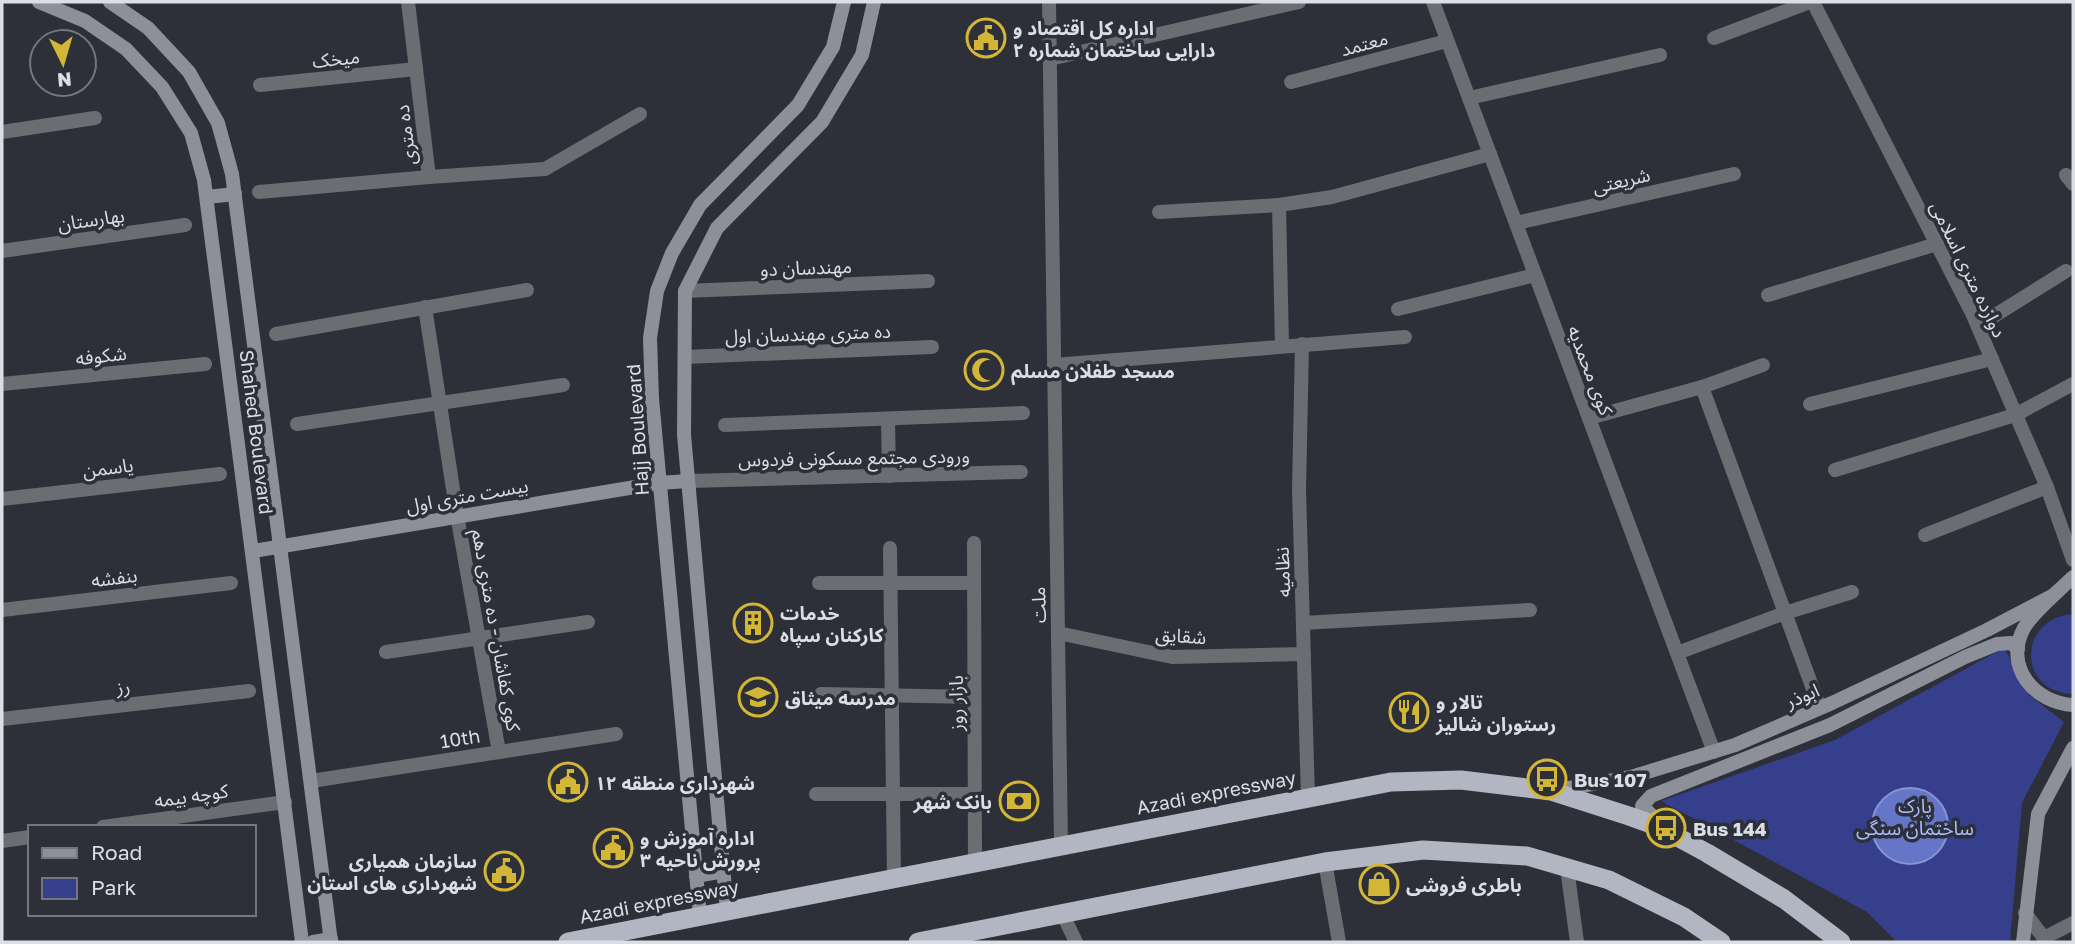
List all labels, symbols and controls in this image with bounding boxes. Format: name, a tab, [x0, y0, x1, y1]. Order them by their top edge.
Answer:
place label: اداره کل اقتصاد و دارایی ساختمان شماره ۲	[1013, 16, 1216, 62]
public building icon: اداره کل اقتصاد و دارایی ساختمان شماره ۲	[965, 17, 1007, 59]
street label: معتمد	[1338, 26, 1390, 60]
north arrow	[28, 28, 98, 98]
street label: میخک	[311, 44, 361, 72]
text: N	[56, 68, 73, 93]
street label: ده متری	[390, 103, 421, 166]
street label: شریعتی	[1590, 162, 1652, 199]
street label: دوازده متری اسلامی	[1925, 197, 2012, 341]
street label: بهارستان	[56, 203, 126, 236]
street label: مهندسان دو	[760, 254, 852, 281]
street label: ده متری مهندسان اول	[725, 319, 891, 348]
street label: کوی محمدیه	[1562, 322, 1619, 419]
street label: شکوفه	[74, 341, 128, 370]
street label: Shahed Boulevard	[235, 348, 279, 516]
mosque icon: مسجد طفلان مسلم	[963, 349, 1005, 391]
place label: مسجد طفلان مسلم	[1011, 359, 1175, 386]
street label: Hajj Boulevard	[621, 363, 653, 497]
street label: ورودی مجتمع مسکونی فردوس	[738, 443, 970, 475]
street label: یاسمن	[81, 452, 135, 483]
street label: بیست متری اول	[404, 473, 530, 518]
street label: کوی کفاشان - ده متری دهم	[464, 527, 526, 735]
street label: نظامیه	[1270, 546, 1294, 598]
street label: بنفشه	[90, 563, 138, 591]
street label: ملت	[1026, 587, 1050, 623]
place label: خدمات کارکنان سپاه	[780, 601, 884, 647]
building icon: خدمات کارکنان سپاه	[732, 602, 774, 644]
street label: شقایق	[1155, 622, 1207, 649]
street label: رز	[114, 674, 131, 699]
street label: بازار روز	[944, 675, 968, 732]
school or university icon: مدرسه میثاق	[737, 676, 779, 718]
street label: ابوذر	[1781, 678, 1823, 714]
place label: مدرسه میثاق	[785, 686, 896, 710]
place label: تالار و رستوران شالیز	[1435, 690, 1556, 736]
restaurant icon: تالار و رستوران شالیز	[1388, 691, 1430, 733]
street label: 10th	[438, 723, 482, 753]
bus stop icon: Bus 107	[1526, 758, 1568, 800]
public building icon: شهرداری منطقه ۱۲	[547, 761, 589, 803]
street label: Azadi expressway	[1134, 765, 1298, 819]
place label: Bus 107	[1574, 768, 1647, 791]
place label: شهرداری منطقه ۱۲	[595, 771, 755, 795]
street label: کوچه بیمه	[153, 778, 231, 814]
bank icon: بانک شهر	[998, 780, 1040, 822]
place label: بانک شهر	[913, 790, 992, 814]
park label: پارک ساختمان سنگی	[1856, 794, 1974, 840]
bus stop icon: Bus 144	[1645, 807, 1687, 849]
place label: Bus 144	[1693, 817, 1767, 840]
legend	[28, 825, 256, 916]
place label: اداره آموزش و پرورش ناحیه ۳	[640, 826, 761, 872]
public building icon: اداره آموزش و پرورش ناحیه ۳	[592, 827, 634, 869]
text: Road	[91, 839, 142, 865]
place label: سازمان همیاری شهرداری های استان	[307, 849, 477, 895]
public building icon: سازمان همیاری شهرداری های استان	[483, 850, 525, 892]
shop icon: باطری فروشی	[1358, 863, 1400, 905]
place label: باطری فروشی	[1406, 873, 1522, 897]
text: Park	[91, 874, 137, 900]
street label: Azadi expressway	[577, 874, 741, 928]

